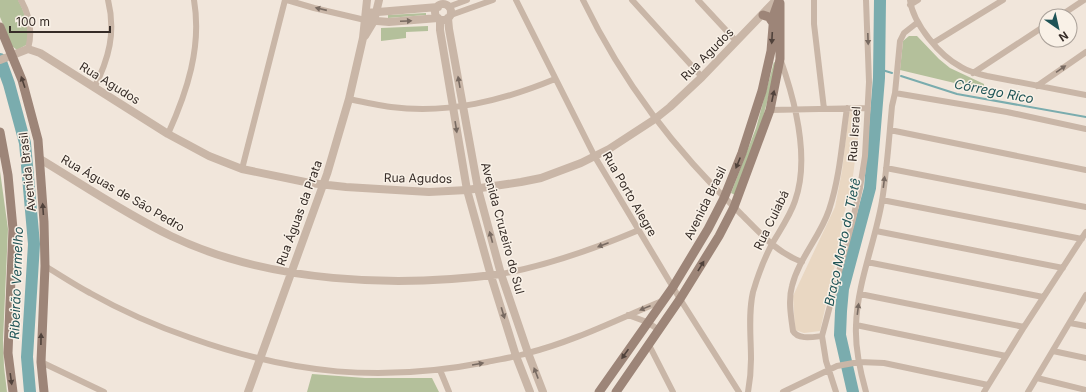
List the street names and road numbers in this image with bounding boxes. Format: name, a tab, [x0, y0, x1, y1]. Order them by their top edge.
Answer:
street label: Rua Agudos	[677, 24, 737, 84]
street label: Rua Agudos	[77, 58, 143, 108]
street label: Rua Israel	[845, 106, 863, 162]
street label: Avenida Brasil	[15, 132, 39, 212]
street label: Rua Porto Alegre	[600, 149, 660, 239]
street label: Rua Águas de São Pedro	[58, 151, 188, 235]
street label: Rua Águas da Prata	[273, 158, 325, 268]
street label: Avenida Cruzeiro do Sul	[478, 161, 528, 295]
street label: Avenida Brasil	[681, 164, 729, 242]
street label: Rua Agudos	[384, 170, 452, 186]
street label: Rua Cuiabá	[750, 188, 792, 252]

